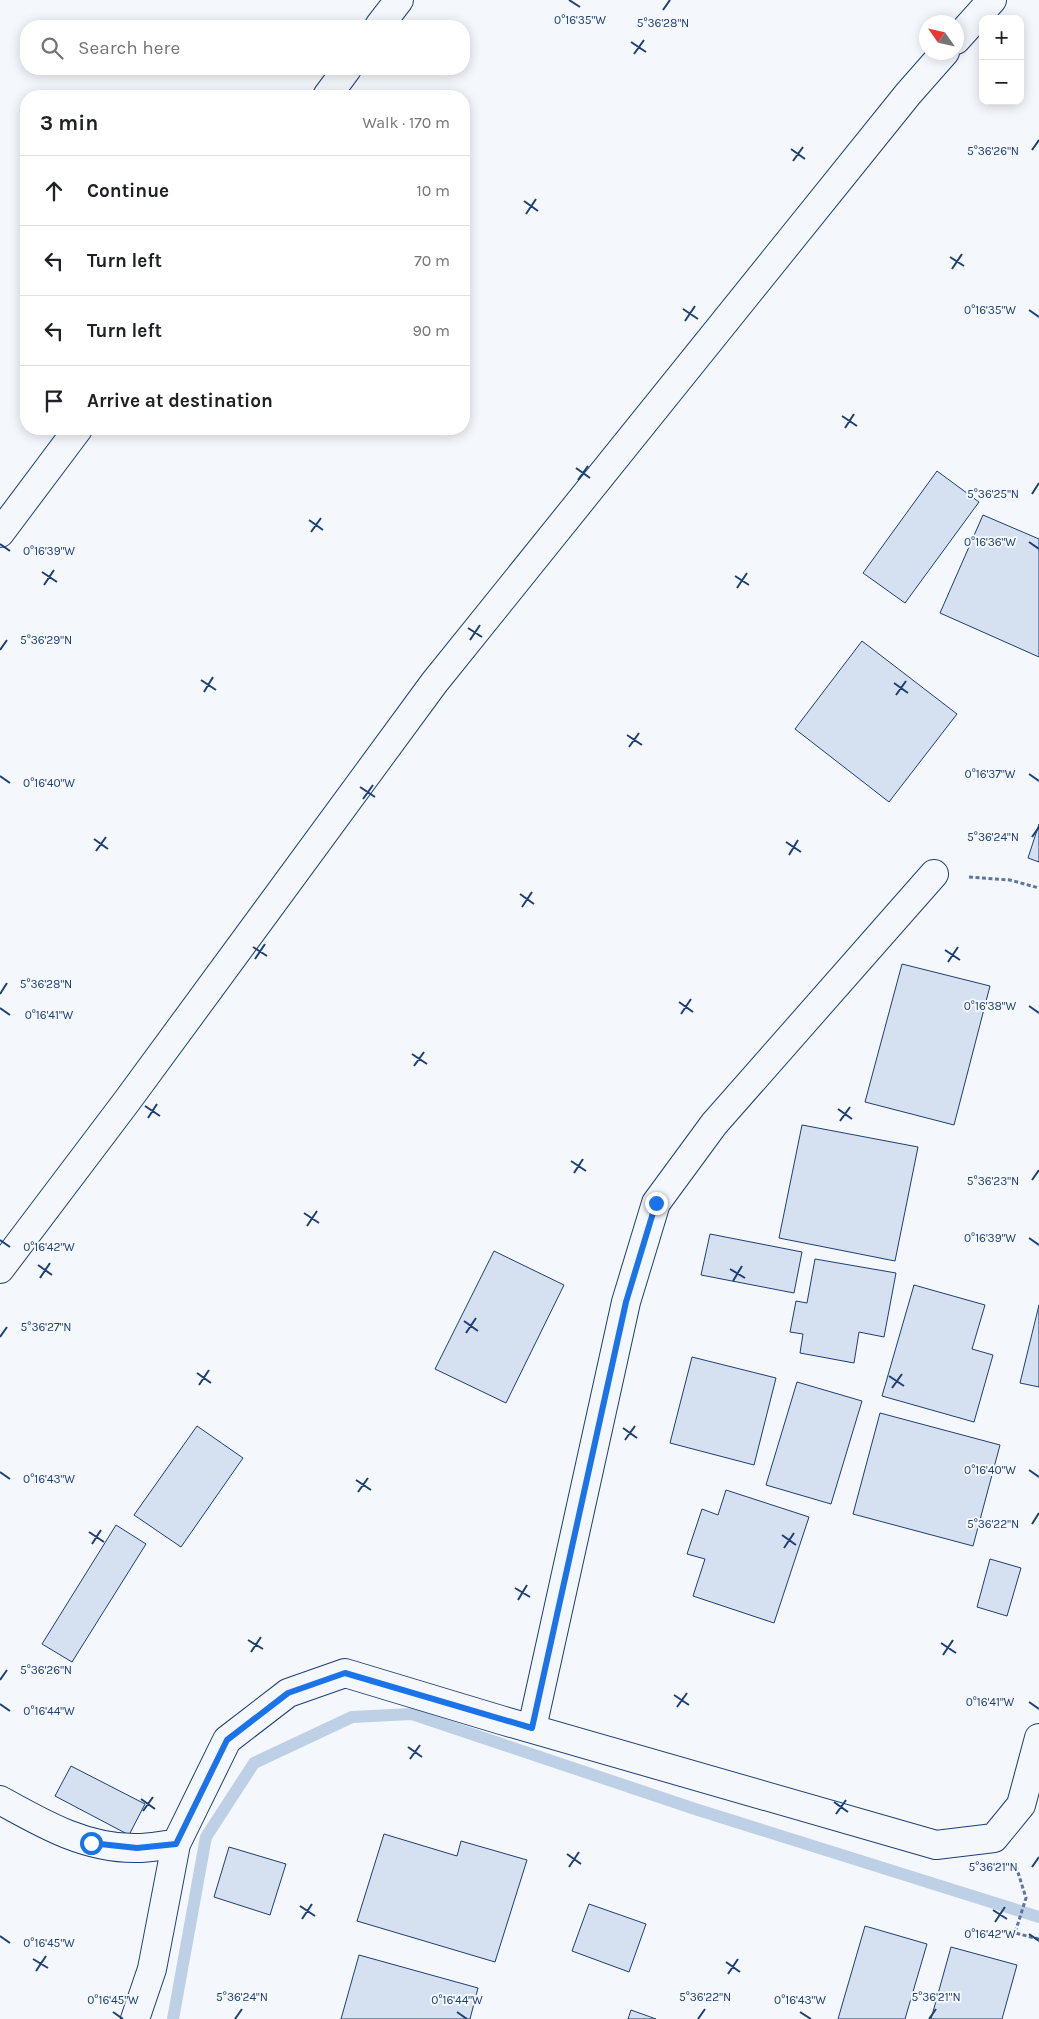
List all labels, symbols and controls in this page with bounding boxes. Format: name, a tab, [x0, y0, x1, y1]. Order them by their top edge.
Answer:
text: 0°16'35"W	[554, 13, 606, 27]
north arrow	[919, 15, 964, 60]
map controls	[979, 15, 1024, 105]
button: +	[979, 15, 1024, 60]
text: 5°36'28"N	[637, 16, 689, 30]
search box	[20, 20, 470, 75]
icon: search	[38, 34, 66, 62]
text: Search here	[78, 37, 180, 59]
button: −	[979, 60, 1024, 105]
text: 3 min	[40, 111, 98, 135]
text: Walk · 170 m	[362, 113, 450, 132]
text: 5°36'26"N	[967, 144, 1019, 158]
icon: ahead	[40, 177, 68, 205]
text: Continue	[87, 180, 169, 202]
text: 10 m	[416, 181, 450, 200]
icon: left	[40, 247, 68, 275]
text: Turn left	[87, 250, 162, 272]
text: 70 m	[414, 251, 450, 270]
text: 0°16'35"W	[964, 303, 1016, 317]
icon: left	[40, 317, 68, 345]
text: Turn left	[87, 320, 162, 342]
text: 90 m	[412, 321, 450, 340]
icon: arrive	[40, 387, 68, 415]
text: Arrive at destination	[87, 390, 273, 412]
text: 5°36'25"N	[967, 487, 1019, 501]
text: 0°16'36"W	[964, 535, 1016, 549]
text: 0°16'39"W	[23, 544, 75, 558]
text: 5°36'29"N	[20, 633, 72, 647]
text: 0°16'37"W	[965, 767, 1016, 781]
text: 0°16'40"W	[23, 776, 75, 790]
text: 5°36'24"N	[967, 830, 1019, 844]
text: 5°36'28"N	[20, 977, 72, 991]
text: 0°16'38"W	[964, 999, 1017, 1013]
text: 0°16'41"W	[25, 1008, 74, 1022]
text: 5°36'23"N	[967, 1174, 1019, 1188]
route end	[645, 1192, 668, 1215]
text: 0°16'39"W	[964, 1231, 1016, 1245]
text: 0°16'42"W	[23, 1240, 75, 1254]
text: 5°36'27"N	[21, 1320, 71, 1334]
text: 0°16'40"W	[964, 1463, 1016, 1477]
text: 0°16'43"W	[23, 1472, 75, 1486]
text: 5°36'22"N	[967, 1517, 1019, 1531]
text: 5°36'26"N	[20, 1663, 72, 1677]
text: 0°16'41"W	[966, 1695, 1015, 1709]
text: 0°16'44"W	[23, 1704, 75, 1718]
route start	[80, 1832, 103, 1855]
text: 5°36'21"N	[968, 1860, 1018, 1874]
text: 0°16'42"W	[964, 1927, 1016, 1941]
text: 0°16'45"W	[23, 1936, 75, 1950]
text: 5°36'24"N	[216, 1990, 268, 2004]
text: 5°36'22"N	[679, 1990, 731, 2004]
text: 5°36'21"N	[911, 1990, 961, 2004]
text: 0°16'45"W	[87, 1993, 139, 2007]
text: 0°16'44"W	[431, 1993, 483, 2007]
text: 0°16'43"W	[774, 1993, 826, 2007]

